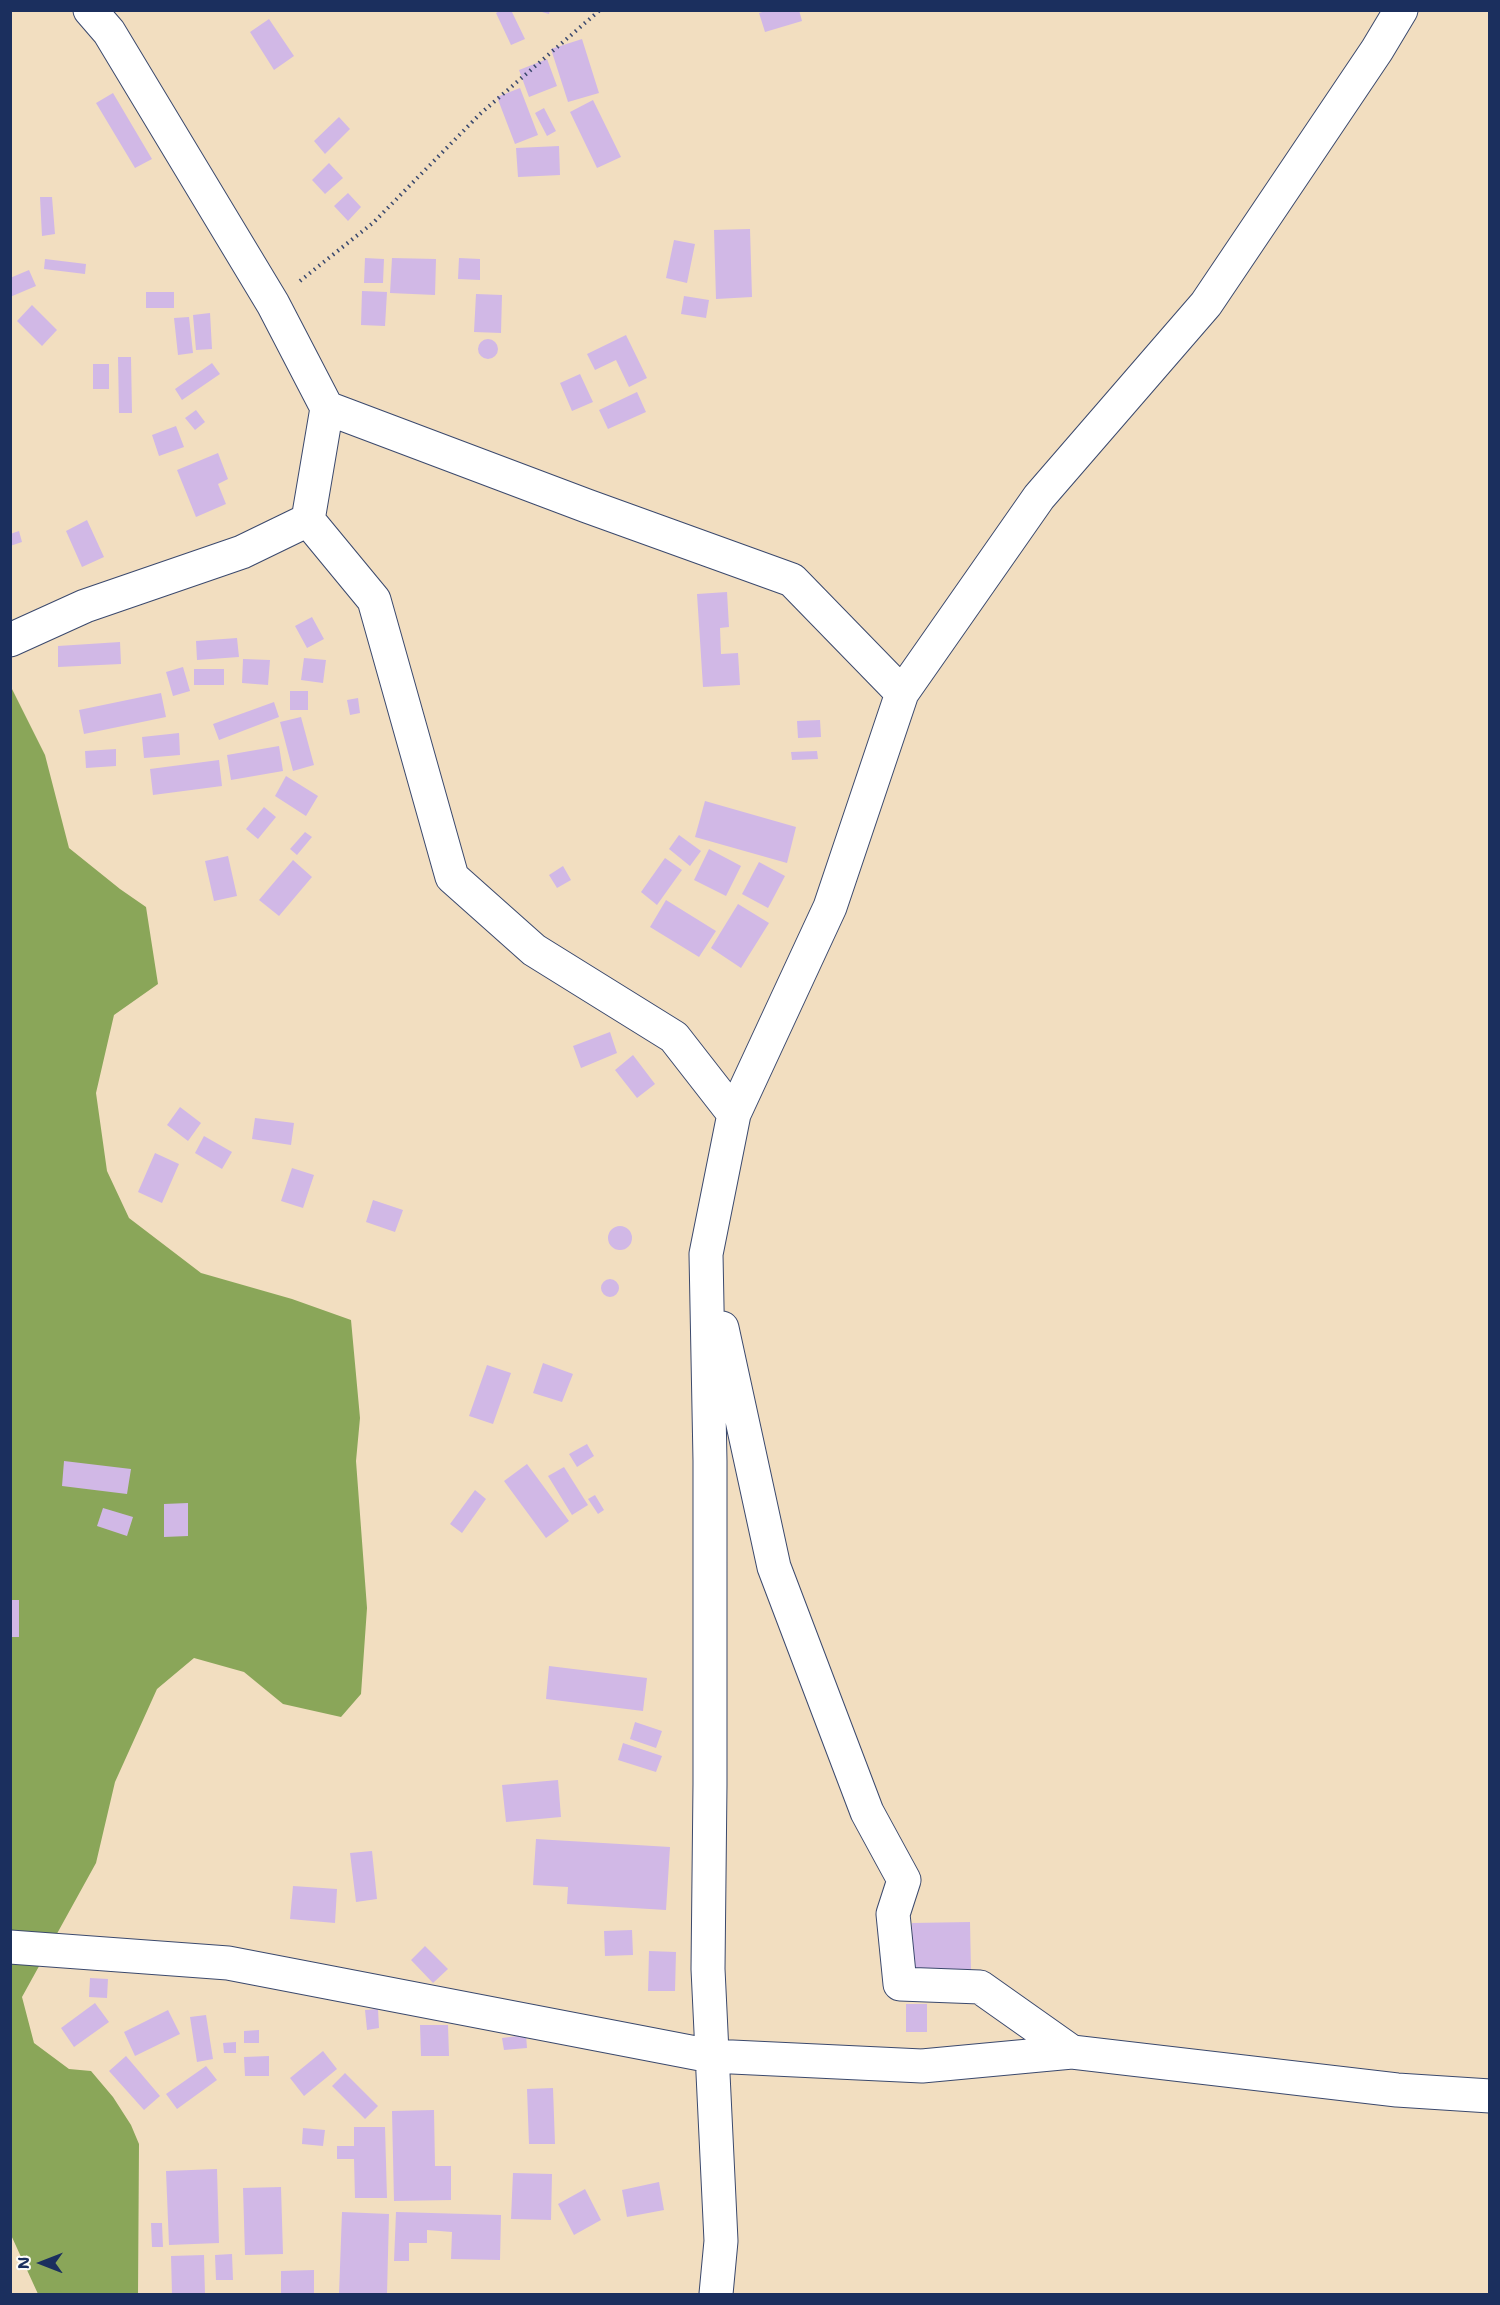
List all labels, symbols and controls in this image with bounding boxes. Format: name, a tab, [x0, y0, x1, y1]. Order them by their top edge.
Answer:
north arrow	[12, 2233, 72, 2293]
text: N	[13, 2257, 34, 2269]

